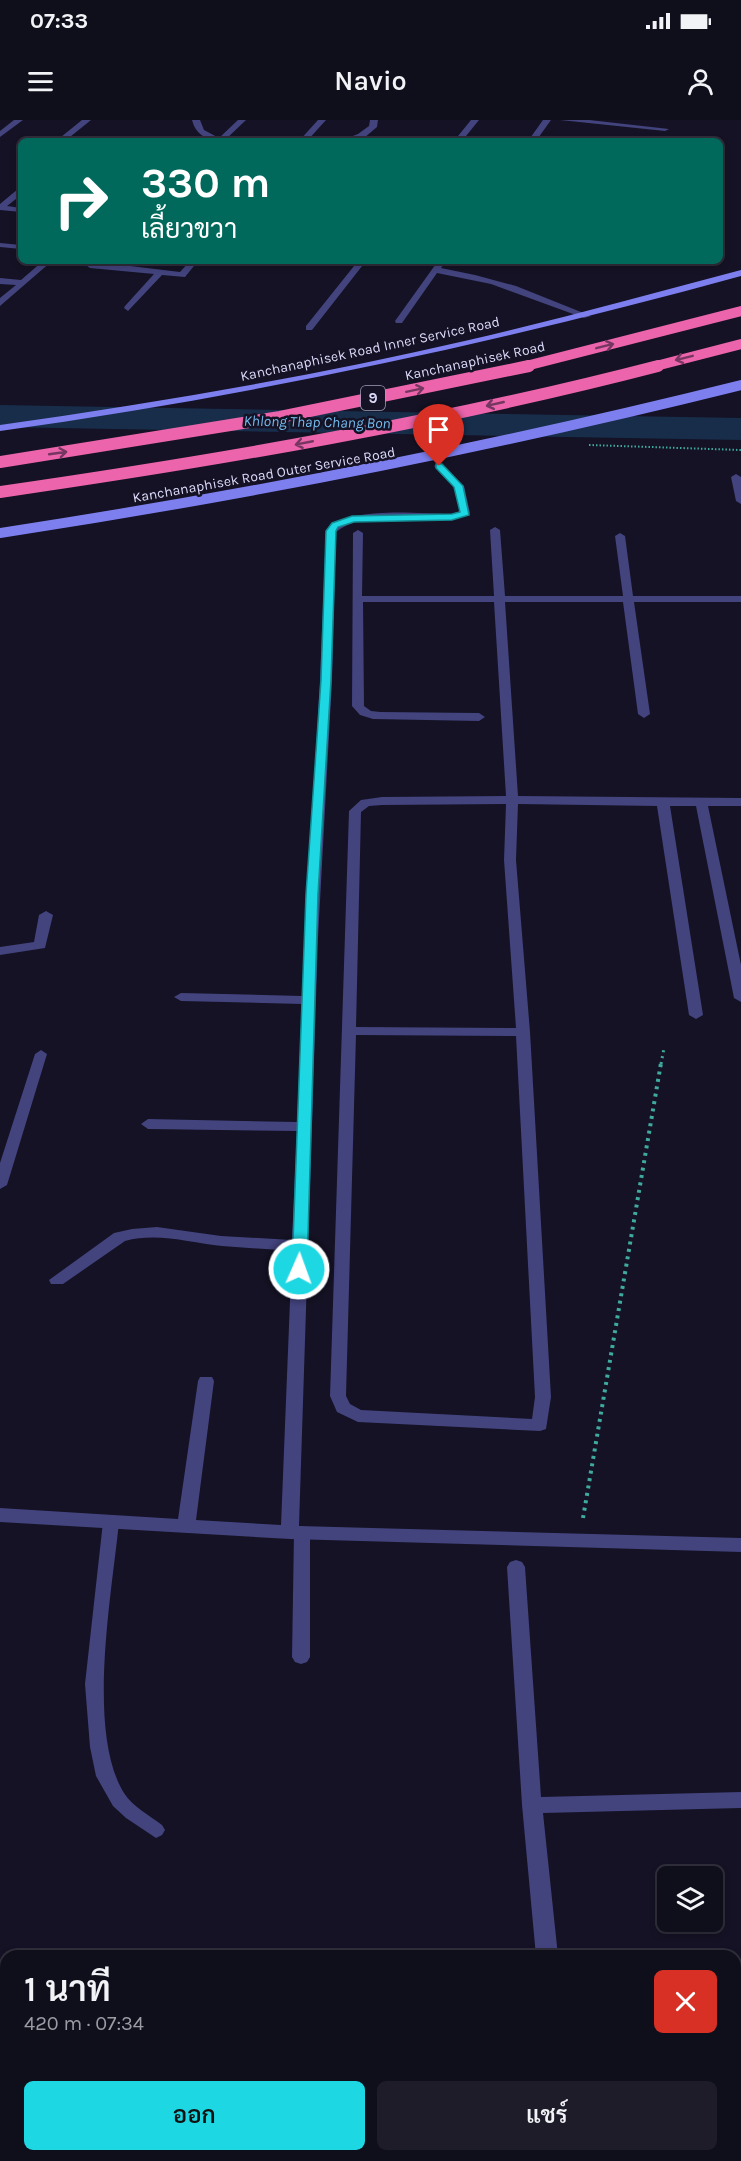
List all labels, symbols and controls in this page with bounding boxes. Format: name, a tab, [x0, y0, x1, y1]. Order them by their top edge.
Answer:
text: 07:33	[30, 8, 88, 34]
icon: menu	[24, 65, 57, 98]
text: Navio	[334, 65, 407, 97]
icon: person	[684, 65, 717, 98]
text: 330 m	[141, 158, 270, 208]
icon: right	[42, 162, 120, 240]
text: เลี้ยวขวา	[141, 213, 237, 245]
street label: Kanchanaphisek Road Inner Service Road	[239, 313, 501, 385]
street label: Kanchanaphisek Road	[403, 338, 547, 384]
one-way arrow	[596, 340, 615, 352]
one-way arrow	[675, 353, 694, 365]
one-way arrow	[405, 384, 425, 395]
road number: 9	[361, 386, 385, 410]
one-way arrow	[486, 399, 505, 411]
pin	[413, 404, 464, 466]
water label: Khlong Thap Chang Bon	[243, 412, 391, 432]
icon: arrive	[422, 413, 455, 446]
one-way arrow	[294, 438, 314, 449]
street label: Kanchanaphisek Road Outer Service Road	[131, 443, 397, 507]
one-way arrow	[48, 448, 67, 459]
position arrow	[267, 1237, 331, 1301]
map controls	[657, 1866, 723, 1932]
button: layers	[657, 1866, 723, 1932]
text: 1 นาที	[24, 1968, 111, 2010]
button: close	[654, 1970, 717, 2033]
text: 420 m · 07:34	[24, 2012, 144, 2035]
button: ออก	[24, 2081, 365, 2150]
button: แชร์	[377, 2081, 717, 2150]

